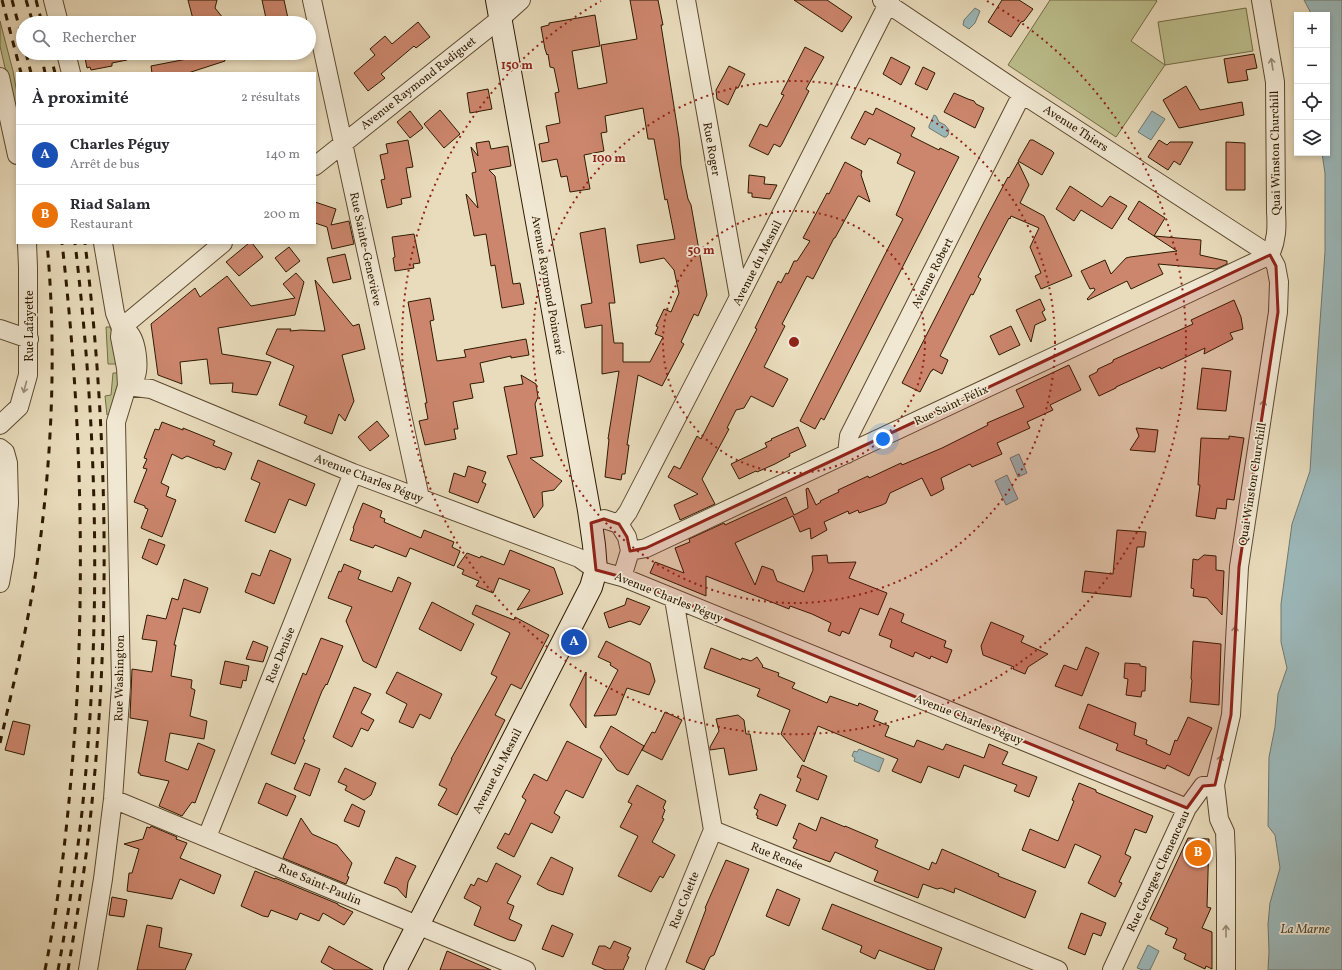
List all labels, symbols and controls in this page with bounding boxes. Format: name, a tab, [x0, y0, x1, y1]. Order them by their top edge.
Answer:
map controls	[1294, 12, 1330, 156]
button: +	[1294, 12, 1330, 48]
search box	[16, 16, 316, 60]
icon: search	[30, 27, 52, 49]
text: Rechercher	[62, 28, 136, 49]
street label: Avenue Raymond Radiguet	[357, 34, 480, 134]
button: −	[1294, 48, 1330, 84]
text: 150 m	[501, 58, 533, 74]
one-way arrow	[1267, 58, 1275, 71]
button: locate	[1294, 84, 1330, 120]
text: À proximité	[32, 87, 129, 110]
text: 2 résultats	[241, 89, 300, 107]
street label: Quai Winston Churchill	[1267, 90, 1285, 215]
street label: Avenue Thiers	[1040, 102, 1111, 156]
button: layers	[1294, 120, 1330, 156]
street label: Rue Roger	[698, 121, 724, 177]
text: Charles Péguy	[70, 135, 170, 156]
text: A	[40, 146, 50, 164]
text: 140 m	[266, 146, 300, 164]
text: 100 m	[592, 151, 626, 167]
text: Arrêt de bus	[70, 156, 139, 174]
street label: Rue Sainte-Geneviève	[345, 191, 385, 308]
text: Riad Salam	[70, 195, 151, 216]
text: B	[41, 206, 49, 224]
text: 200 m	[263, 206, 300, 224]
street label: Avenue Raymond Poincaré	[527, 214, 567, 356]
text: Restaurant	[70, 216, 133, 234]
street label: Avenue du Mesnil	[729, 218, 786, 309]
street label: Avenue Robert	[908, 235, 958, 312]
text: 50 m	[687, 243, 715, 259]
street label: Rue Lafayette	[22, 290, 38, 362]
centre of rings	[787, 335, 801, 349]
one-way arrow	[21, 381, 28, 394]
street label: Rue Saint-Félix	[912, 382, 991, 430]
one-way arrow	[1259, 400, 1267, 413]
street label: Quai Winston Churchill	[1235, 421, 1271, 547]
your location	[873, 429, 893, 449]
street label: Avenue Charles Péguy	[312, 451, 426, 507]
street label: Avenue Charles Péguy	[612, 569, 726, 627]
street label: Rue Denise	[262, 625, 300, 686]
one-way arrow	[1232, 626, 1239, 639]
pin: A	[561, 627, 587, 657]
street label: Rue Washington	[111, 635, 129, 722]
street label: Avenue Charles Péguy	[912, 691, 1026, 749]
street label: Avenue du Mesnil	[469, 726, 526, 817]
one-way arrow	[1217, 755, 1225, 768]
street label: Rue Georges Clemenceau	[1124, 808, 1194, 935]
pin: B	[1185, 838, 1211, 868]
street label: Rue Renée	[748, 839, 806, 875]
street label: Rue Saint-Paulin	[275, 860, 364, 910]
street label: Rue Colette	[666, 869, 704, 931]
water label: La Marne	[1280, 921, 1330, 939]
one-way arrow	[1222, 925, 1230, 938]

